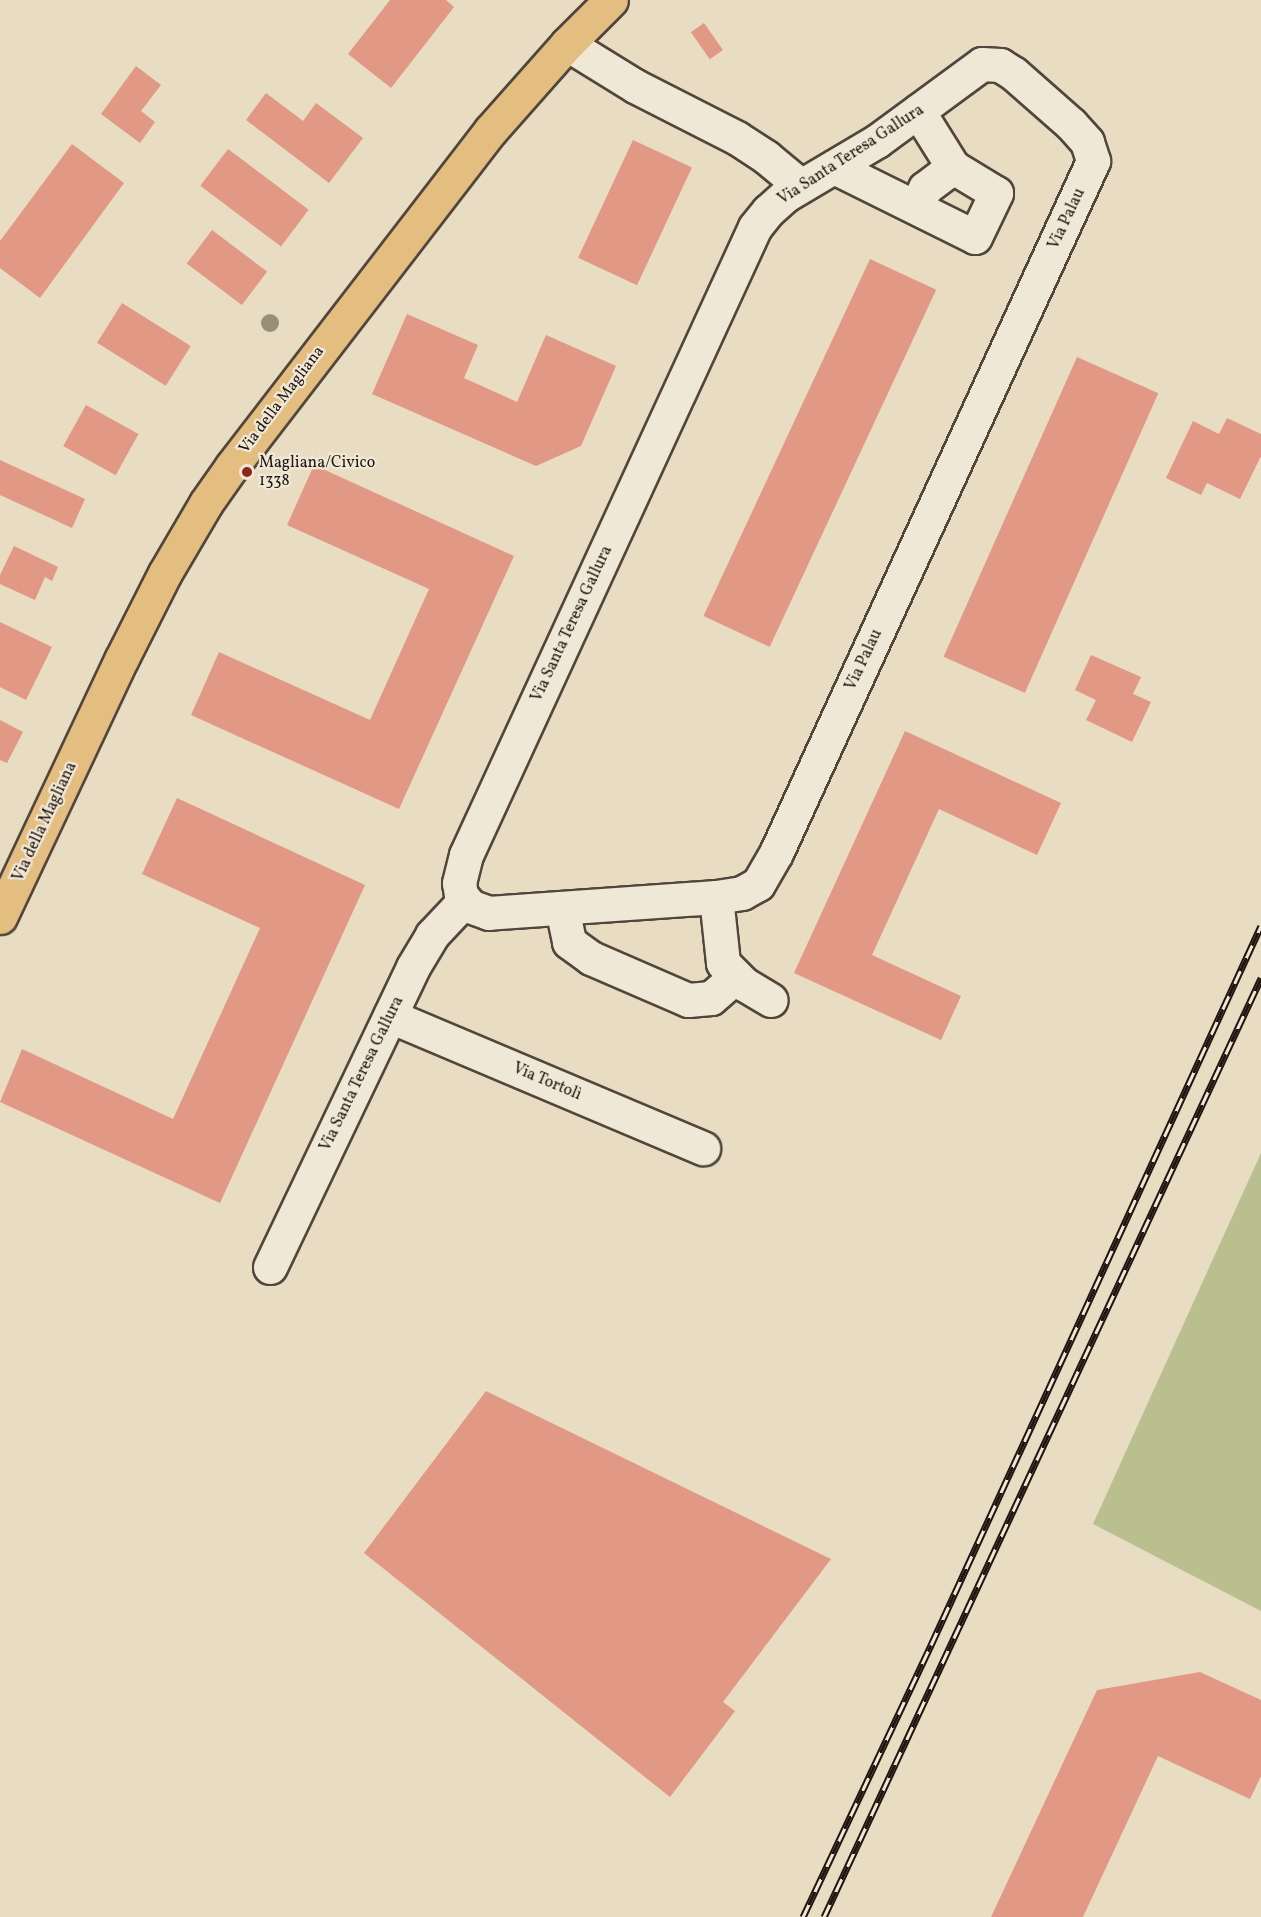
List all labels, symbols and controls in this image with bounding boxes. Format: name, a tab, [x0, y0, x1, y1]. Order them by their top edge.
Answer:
street label: Via Santa Teresa Gallura	[774, 101, 928, 209]
street label: Via Palau	[1045, 185, 1089, 253]
street label: Via della Magliana	[235, 342, 329, 458]
place label: Magliana/Civico 1338	[259, 453, 375, 491]
marker: Magliana/Civico 1338	[240, 465, 254, 479]
street label: Via Santa Teresa Gallura	[527, 543, 617, 705]
street label: Via Palau	[842, 626, 886, 694]
street label: Via della Magliana	[9, 759, 81, 885]
street label: Via Santa Teresa Gallura	[316, 993, 408, 1155]
street label: Via Tortolì	[510, 1059, 584, 1105]

